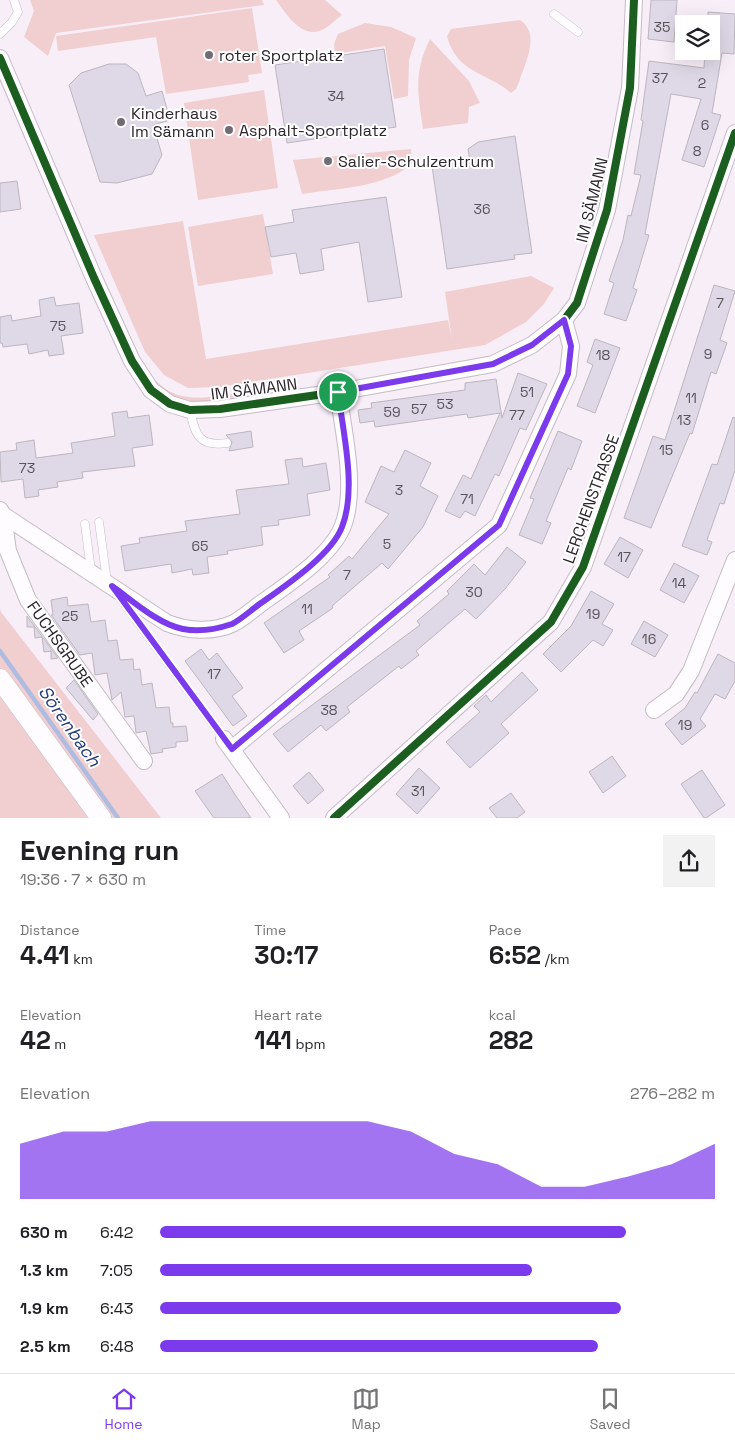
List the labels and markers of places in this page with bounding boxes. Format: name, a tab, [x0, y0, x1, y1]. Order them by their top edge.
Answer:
place label: roter Sportplatz	[219, 45, 343, 66]
marker: roter Sportplatz	[203, 49, 215, 61]
place label: Kinderhaus Im Sämann	[131, 103, 217, 142]
marker: Kinderhaus Im Sämann	[115, 116, 127, 128]
place label: Asphalt-Sportplatz	[239, 120, 387, 141]
marker: Asphalt-Sportplatz	[223, 124, 235, 136]
place label: Salier-Schulzentrum	[338, 151, 494, 172]
marker: Salier-Schulzentrum	[322, 155, 334, 167]
pin	[317, 371, 359, 413]

